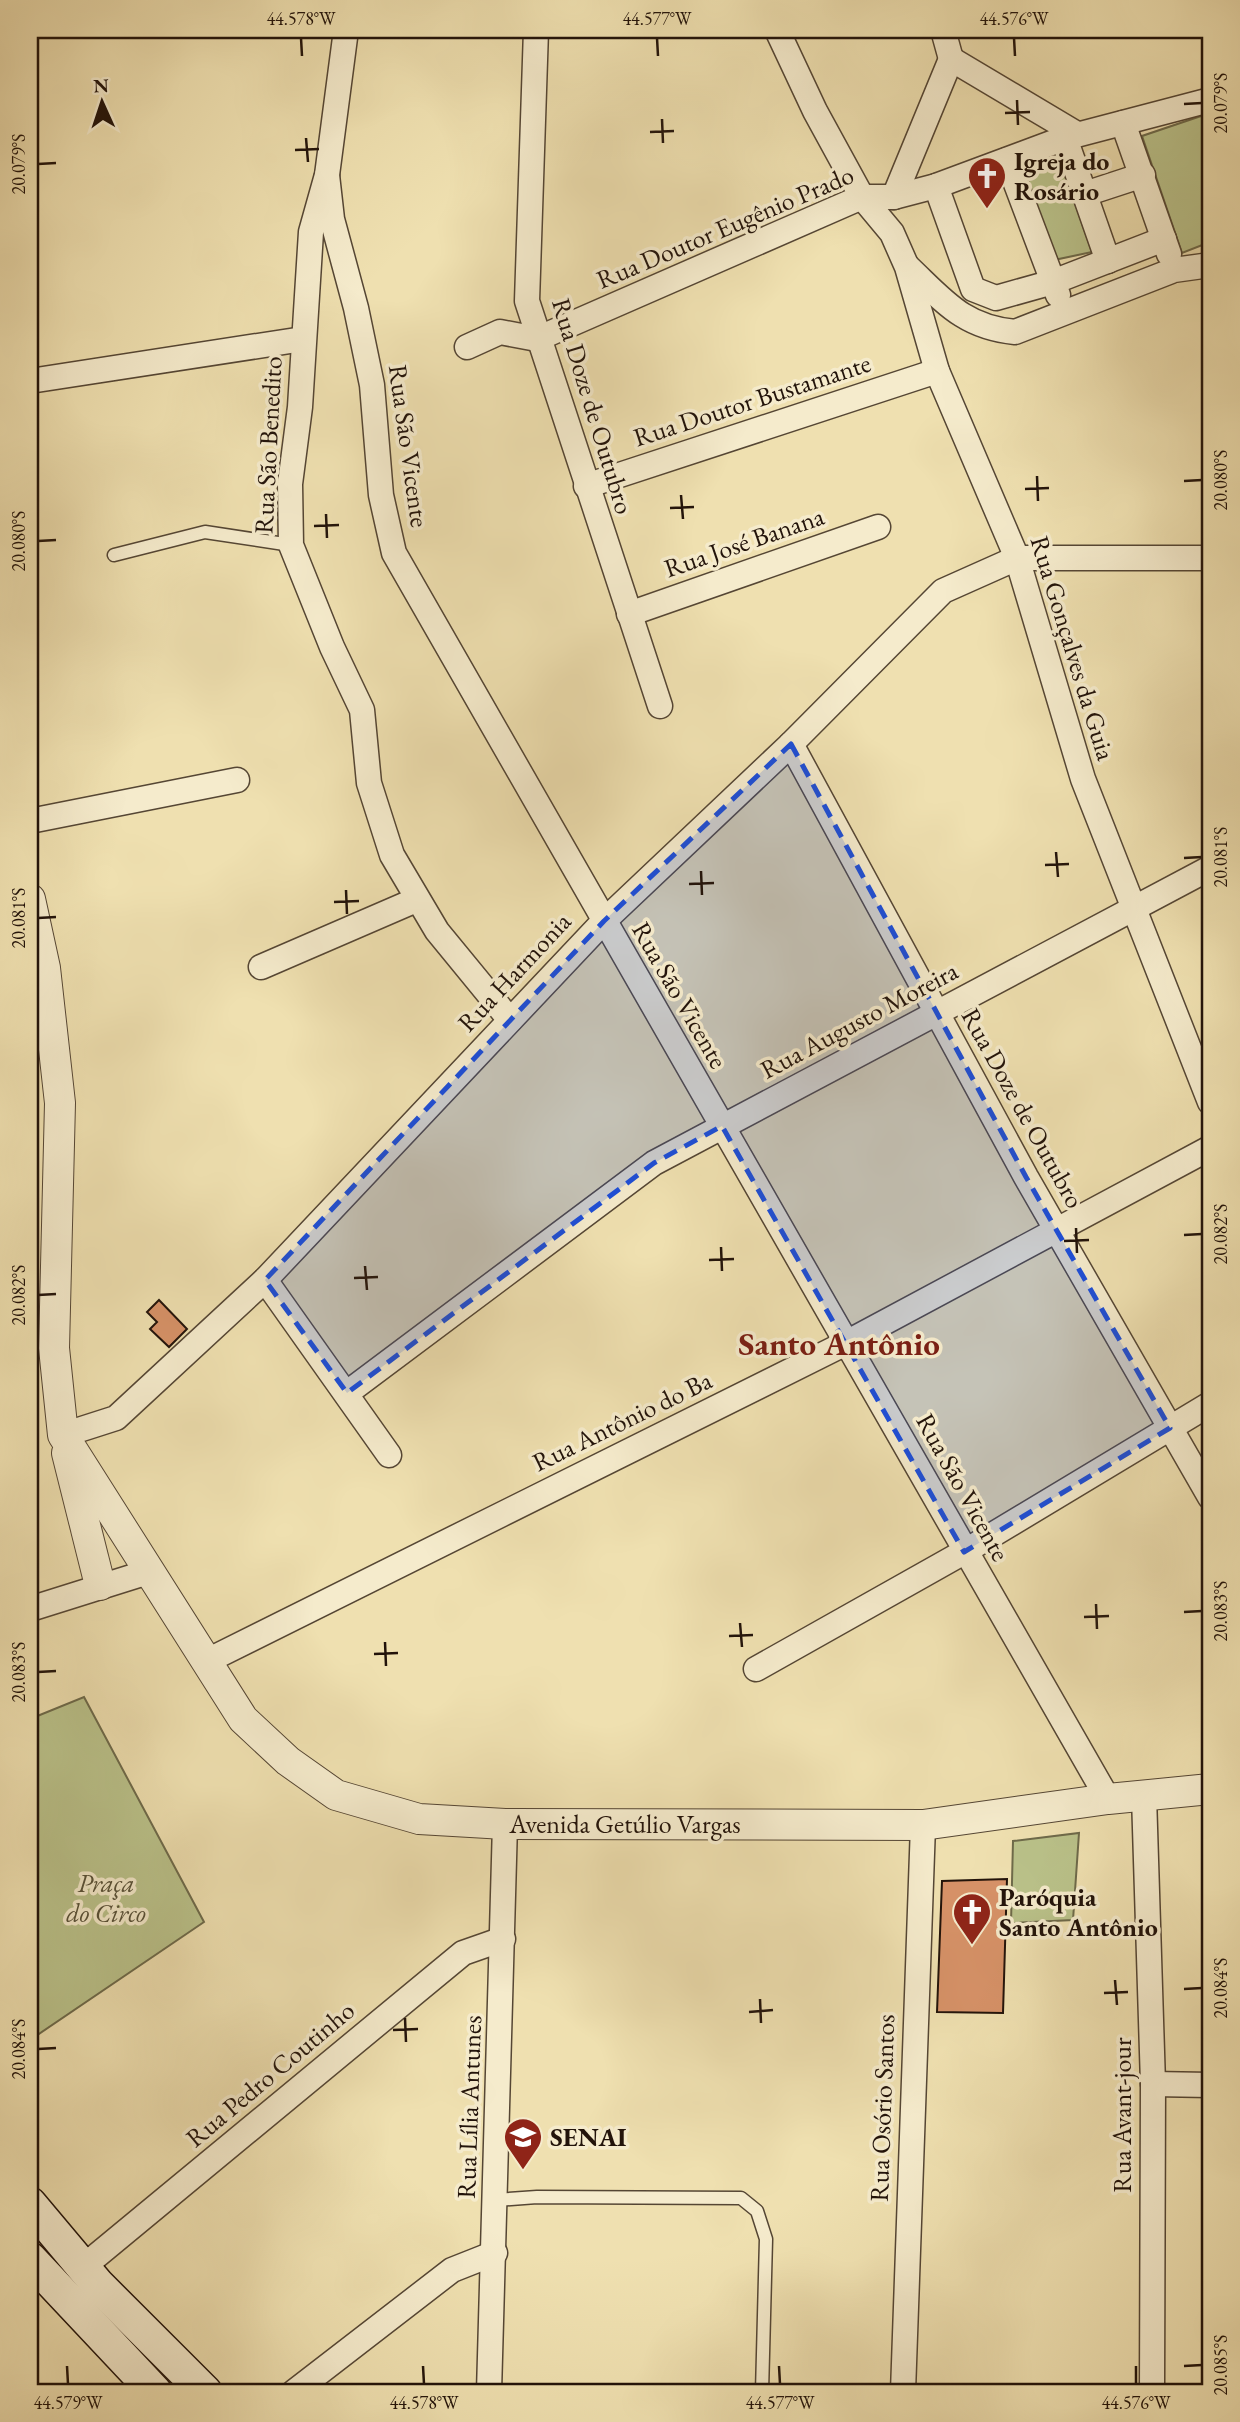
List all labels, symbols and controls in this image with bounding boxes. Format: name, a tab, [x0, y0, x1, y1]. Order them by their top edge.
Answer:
text: 44.578°W	[266, 7, 336, 30]
text: 44.577°W	[622, 7, 692, 30]
text: 44.576°W	[979, 7, 1049, 30]
north arrow	[66, 66, 136, 136]
text: N	[93, 73, 110, 98]
text: 20.079°S	[1209, 73, 1232, 133]
text: 20.079°S	[7, 134, 30, 194]
place label: Igreja do Rosário	[1014, 144, 1109, 208]
church icon: Igreja do Rosário	[966, 155, 1008, 210]
street label: Rua Doutor Eugênio Prado	[591, 157, 859, 297]
street label: Rua Doze de Outubro	[544, 294, 642, 518]
street label: Rua Doutor Bustamante	[629, 346, 875, 454]
street label: Rua São Benedito	[246, 355, 290, 535]
street label: Rua São Vicente	[381, 362, 437, 530]
text: 20.080°S	[1209, 450, 1232, 510]
street label: Rua José Banana	[659, 499, 829, 585]
text: 20.080°S	[7, 511, 30, 571]
street label: Rua Gonçalves da Guia	[1023, 532, 1123, 765]
text: 20.081°S	[1209, 827, 1232, 887]
text: 20.081°S	[7, 888, 30, 948]
street label: Rua Harmonia	[450, 905, 579, 1039]
street label: Rua São Vicente	[624, 916, 736, 1074]
street label: Rua Augusto Moreira	[754, 953, 964, 1086]
street label: Rua Doze de Outubro	[954, 1002, 1092, 1214]
text: 20.082°S	[1209, 1204, 1232, 1264]
text: 20.082°S	[7, 1265, 30, 1325]
district label: Santo Antônio	[738, 1322, 940, 1365]
street label: Rua Antônio do Ba	[527, 1363, 718, 1479]
street label: Rua São Vicente	[908, 1407, 1018, 1567]
text: 20.083°S	[1209, 1581, 1232, 1641]
text: 20.083°S	[7, 1642, 30, 1702]
street label: Avenida Getúlio Vargas	[508, 1807, 741, 1841]
park label: Praça do Circo	[66, 1866, 146, 1930]
place label: Paróquia Santo Antônio	[999, 1880, 1158, 1944]
church icon: Paróquia Santo Antônio	[951, 1891, 993, 1946]
text: 20.084°S	[1209, 1958, 1232, 2018]
street label: Rua Pedro Coutinho	[179, 1993, 361, 2155]
street label: Rua Osório Santos	[862, 2014, 902, 2202]
street label: Rua Lília Antunes	[449, 2015, 489, 2199]
text: 20.084°S	[7, 2019, 30, 2079]
street label: Rua Avant-jour	[1105, 2037, 1139, 2193]
school or university icon: SENAI	[502, 2116, 544, 2171]
place label: SENAI	[550, 2120, 627, 2154]
text: 20.085°S	[1209, 2335, 1232, 2395]
text: 44.579°W	[33, 2391, 103, 2414]
text: 44.578°W	[389, 2391, 459, 2414]
text: 44.577°W	[745, 2391, 815, 2414]
text: 44.576°W	[1101, 2391, 1171, 2414]

